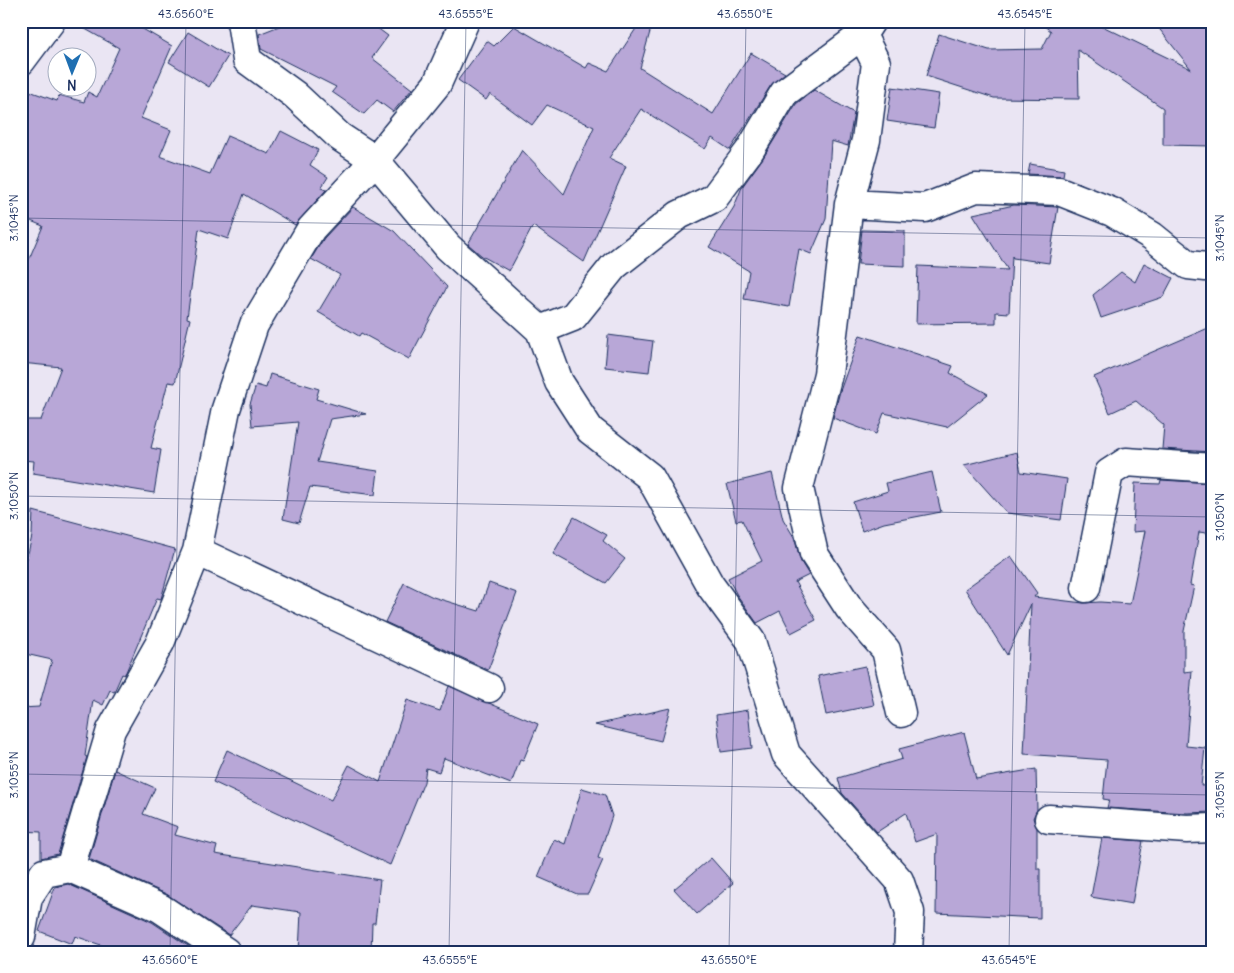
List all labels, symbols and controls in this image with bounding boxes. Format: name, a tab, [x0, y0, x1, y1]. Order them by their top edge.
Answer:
text: 43.6560°E	[158, 6, 214, 21]
text: 43.6555°E	[439, 6, 493, 21]
text: 43.6550°E	[717, 6, 773, 21]
text: 43.6545°E	[998, 6, 1052, 21]
north arrow	[48, 48, 98, 98]
text: N	[67, 76, 77, 94]
text: 3.1045°N	[6, 194, 21, 242]
text: 3.1045°N	[1212, 214, 1227, 262]
text: 3.1050°N	[6, 472, 21, 520]
text: 3.1050°N	[1212, 493, 1227, 541]
text: 3.1055°N	[6, 751, 21, 799]
text: 3.1055°N	[1212, 771, 1227, 819]
text: 43.6560°E	[142, 952, 198, 967]
text: 43.6555°E	[423, 952, 477, 967]
text: 43.6550°E	[701, 952, 757, 967]
text: 43.6545°E	[982, 952, 1036, 967]

